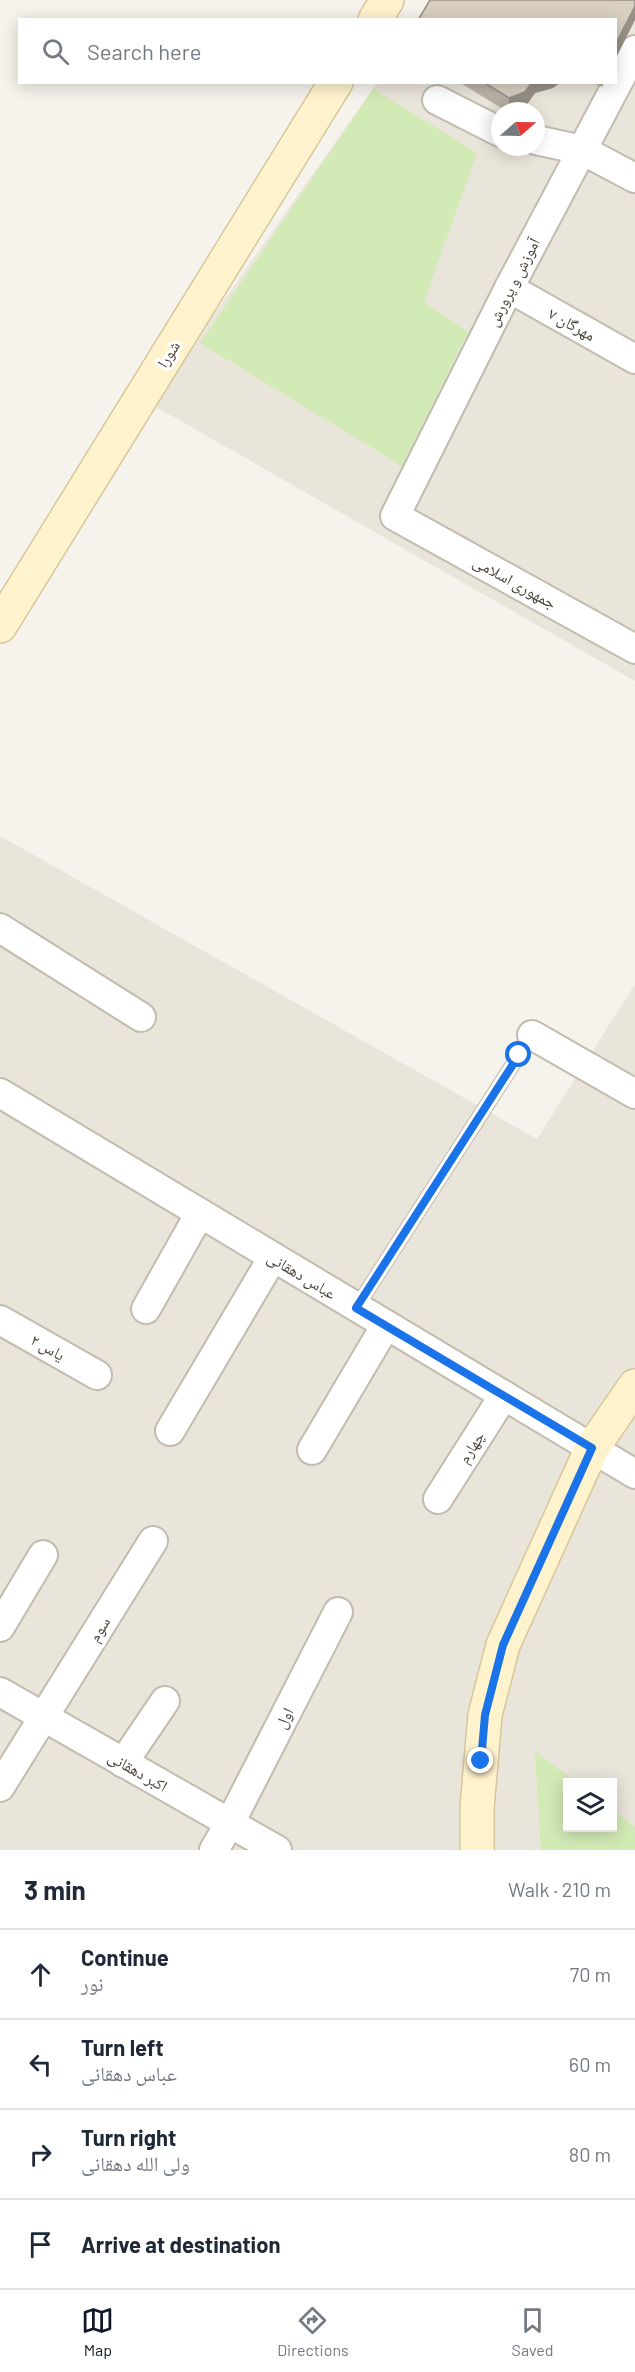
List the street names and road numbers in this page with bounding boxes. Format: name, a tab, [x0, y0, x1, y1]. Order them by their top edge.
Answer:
street label: آموزش و پرورش	[482, 234, 545, 330]
street label: مهرگان ۷	[545, 303, 599, 346]
street label: شورا	[152, 337, 184, 371]
street label: جمهوری اسلامی	[469, 551, 560, 614]
street label: عباس دهقانی	[264, 1247, 340, 1304]
street label: یاس ۲	[27, 1329, 69, 1366]
street label: چهارم	[453, 1427, 490, 1467]
street label: سوم	[84, 1613, 115, 1646]
street label: اول	[270, 1704, 299, 1732]
street label: اکبر دهقانی	[104, 1746, 171, 1797]

